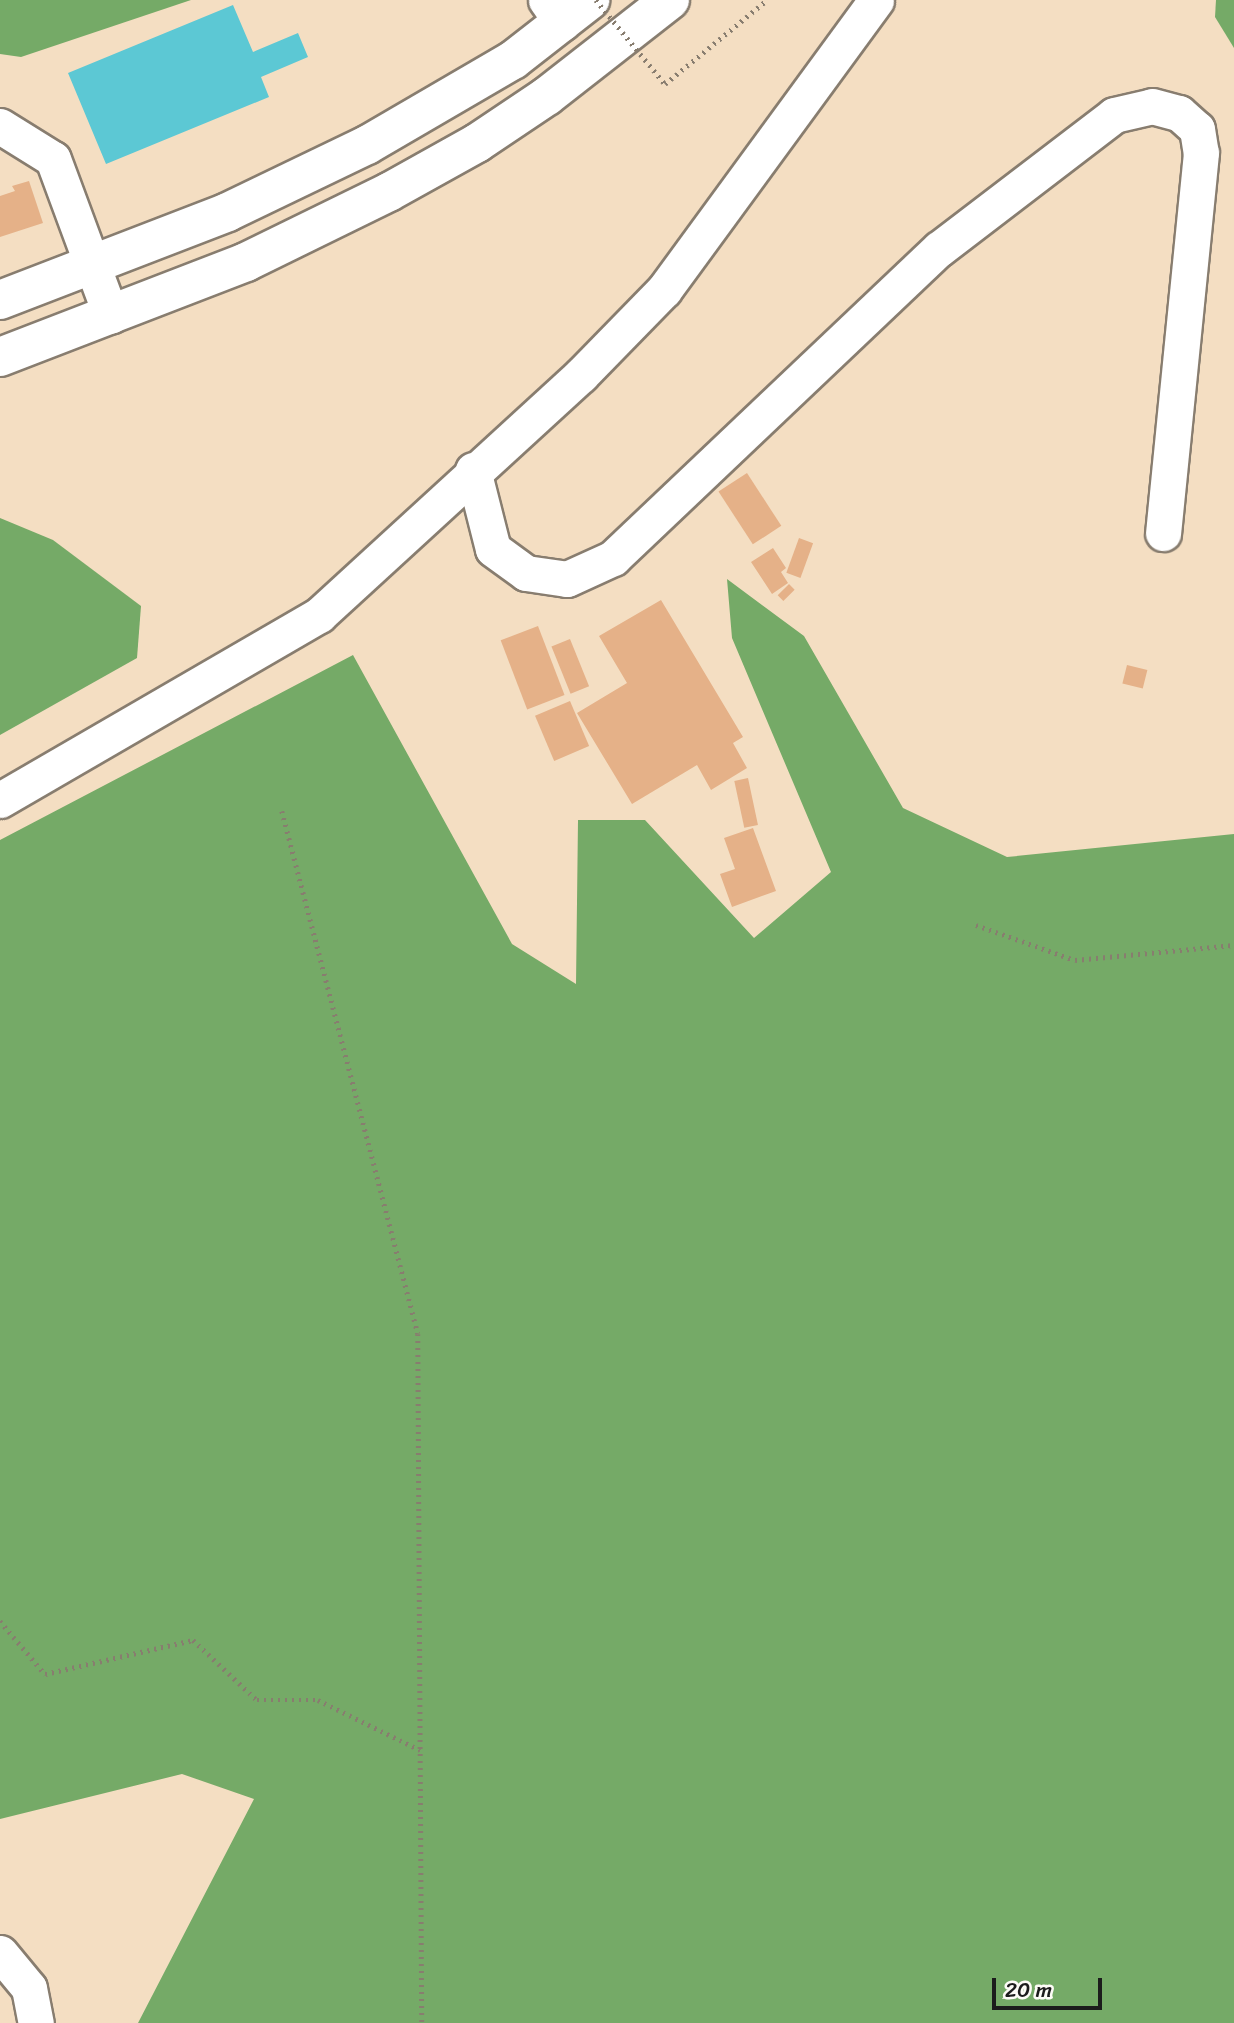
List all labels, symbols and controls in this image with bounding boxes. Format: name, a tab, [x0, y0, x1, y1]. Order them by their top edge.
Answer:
scale bar	[996, 1964, 1106, 2008]
text: 20 m	[1005, 1971, 1052, 2009]

